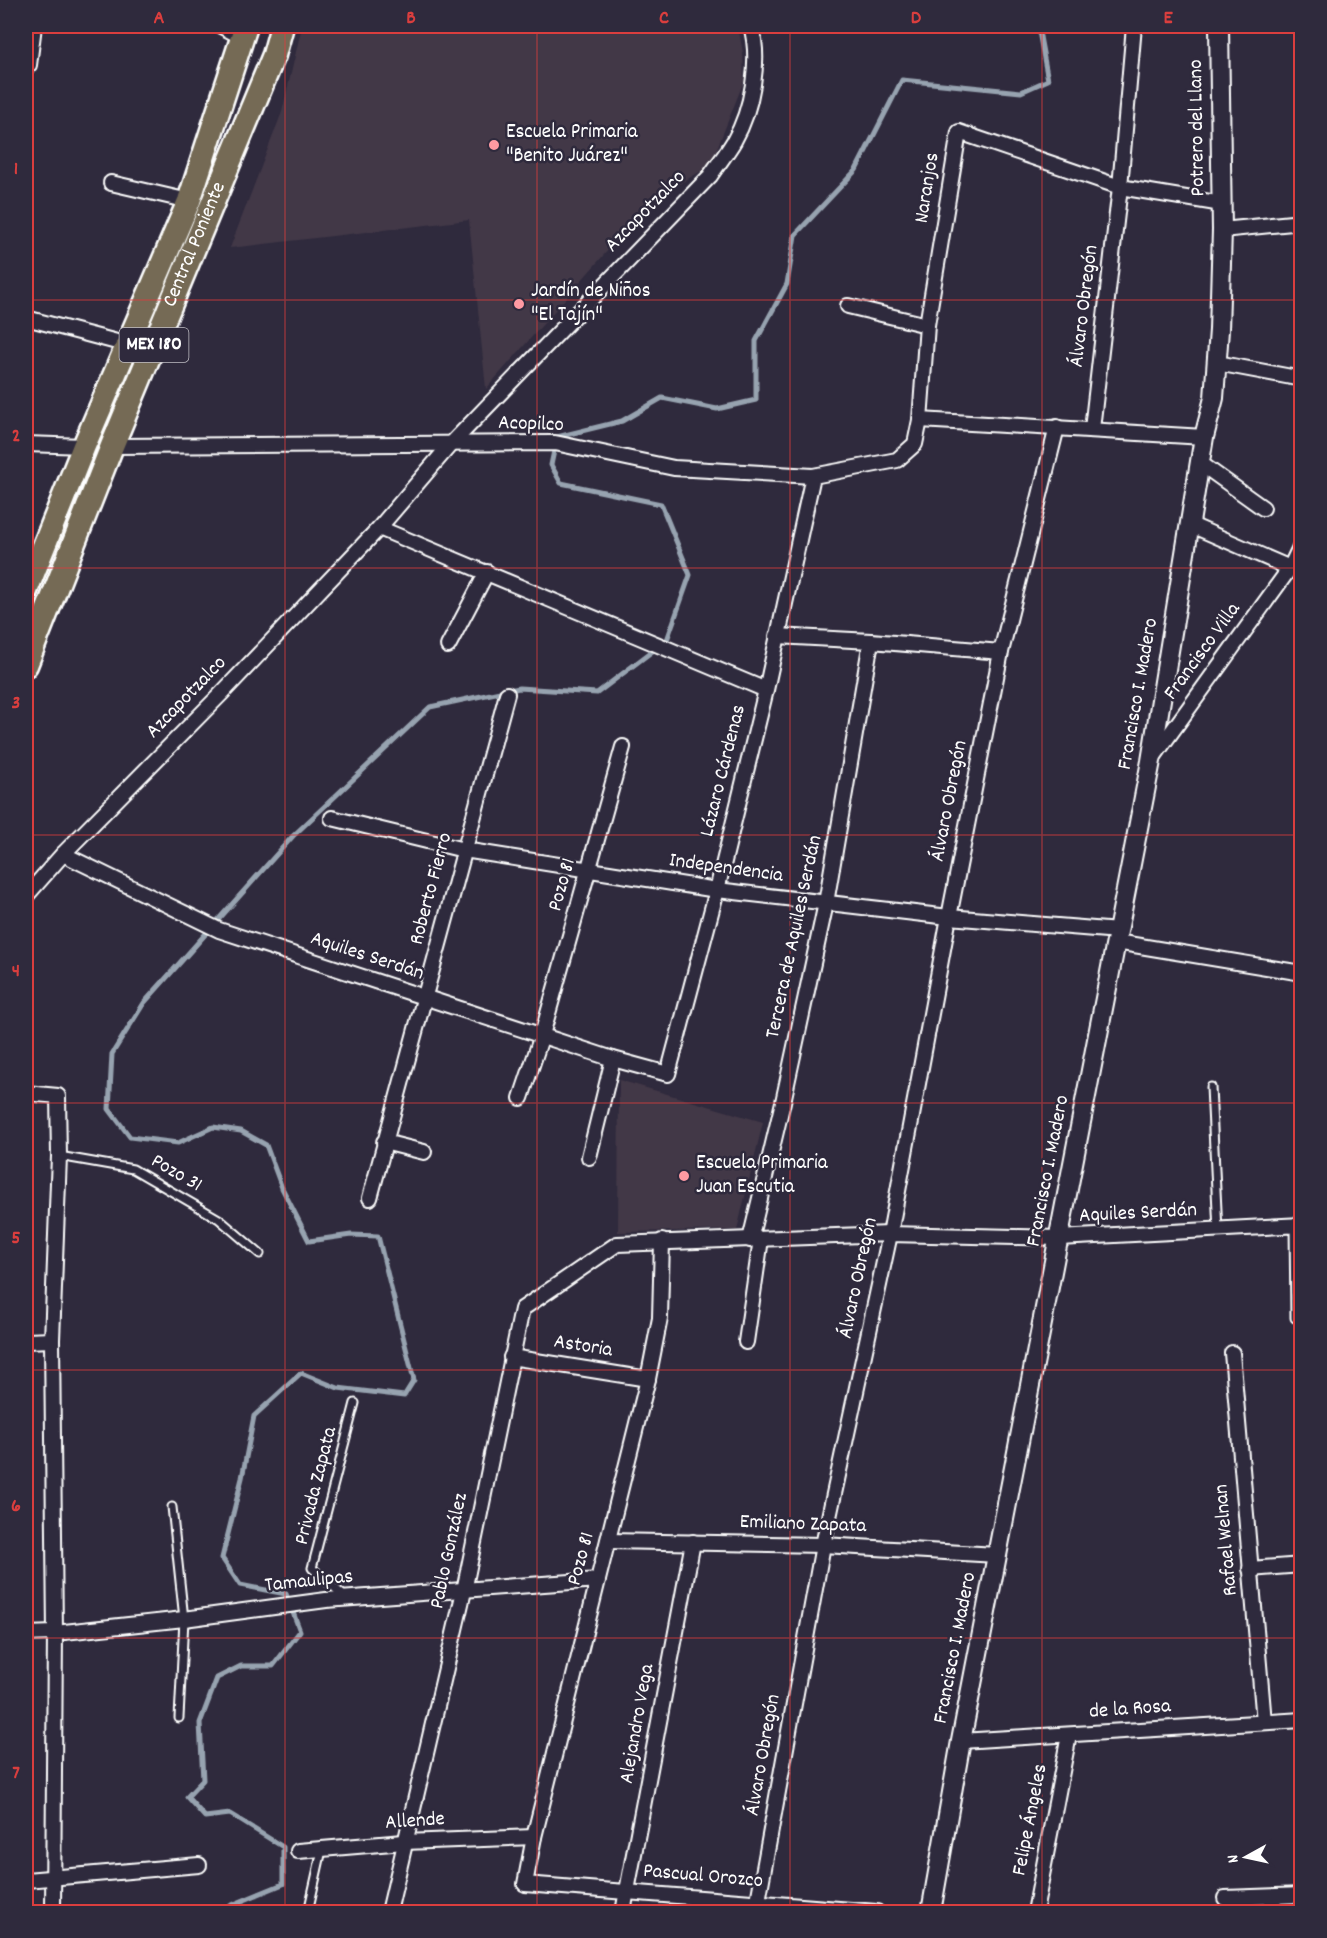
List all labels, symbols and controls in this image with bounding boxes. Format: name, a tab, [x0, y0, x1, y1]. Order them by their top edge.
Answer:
text: A	[154, 5, 165, 33]
text: B	[406, 5, 416, 33]
text: C	[659, 5, 669, 33]
text: D	[911, 5, 922, 33]
text: E	[1163, 5, 1173, 33]
street label: Potrero del Llano	[1182, 59, 1214, 197]
place label: Escuela Primaria "Benito Juárez"	[506, 118, 639, 172]
marker: Escuela Primaria "Benito Juárez"	[487, 138, 501, 152]
street label: Naranjos	[908, 150, 948, 226]
text: 1	[14, 156, 18, 184]
street label: Azcapotzalco	[599, 164, 693, 260]
street label: Central Poniente	[156, 178, 235, 312]
street label: Álvaro Obregón	[1063, 243, 1107, 369]
place label: Jardín de Niños "El Tajín"	[531, 277, 651, 331]
marker: Jardín de Niños "El Tajín"	[512, 297, 526, 311]
road number: MEX 180	[120, 328, 188, 362]
street label: Acopilco	[498, 409, 564, 441]
text: 2	[12, 423, 20, 451]
street label: Francisco Villa	[1157, 596, 1249, 707]
street label: Francisco I. Madero	[1111, 616, 1167, 772]
street label: Azcapotzalco	[140, 650, 234, 746]
text: 3	[12, 690, 20, 718]
street label: Lázaro Cárdenas	[693, 702, 755, 840]
street label: Álvaro Obregón	[924, 738, 976, 864]
street label: Roberto Fierro	[403, 830, 461, 948]
street label: Tercera de Aquiles Serdán	[759, 832, 831, 1042]
street label: Independencia	[667, 846, 786, 892]
street label: Pozo 81	[541, 855, 585, 915]
street label: Aquiles Serdán	[306, 925, 428, 989]
text: 4	[12, 958, 20, 986]
street label: Francisco I. Madero	[1020, 1093, 1078, 1249]
street label: Pozo 31	[145, 1147, 207, 1201]
place label: Escuela Primaria Juan Escutia	[696, 1149, 829, 1203]
marker: Escuela Primaria Juan Escutia	[677, 1169, 691, 1183]
street label: Aquiles Serdán	[1078, 1196, 1198, 1232]
street label: Álvaro Obregón	[832, 1215, 886, 1341]
text: 5	[11, 1225, 21, 1253]
street label: Astoria	[552, 1328, 616, 1367]
street label: Privada Zapata	[288, 1423, 346, 1548]
street label: Rafael Welnan	[1207, 1483, 1247, 1597]
street label: Pablo González	[423, 1490, 477, 1612]
text: 6	[11, 1493, 21, 1521]
street label: Emiliano Zapata	[739, 1508, 868, 1542]
street label: Pozo 81	[561, 1529, 603, 1589]
street label: Tamaulipas	[263, 1562, 355, 1602]
street label: Francisco I. Madero	[927, 1570, 985, 1726]
street label: Alejandro Vega	[613, 1661, 663, 1786]
street label: Álvaro Obregón	[739, 1692, 789, 1818]
street label: de la Rosa	[1088, 1692, 1173, 1728]
text: 7	[12, 1760, 20, 1788]
street label: Felipe Ángeles	[1005, 1762, 1057, 1878]
street label: Allende	[384, 1805, 446, 1839]
north arrow	[1216, 1827, 1276, 1887]
text: N	[1222, 1853, 1246, 1864]
street label: Pascual Orozco	[642, 1857, 764, 1897]

